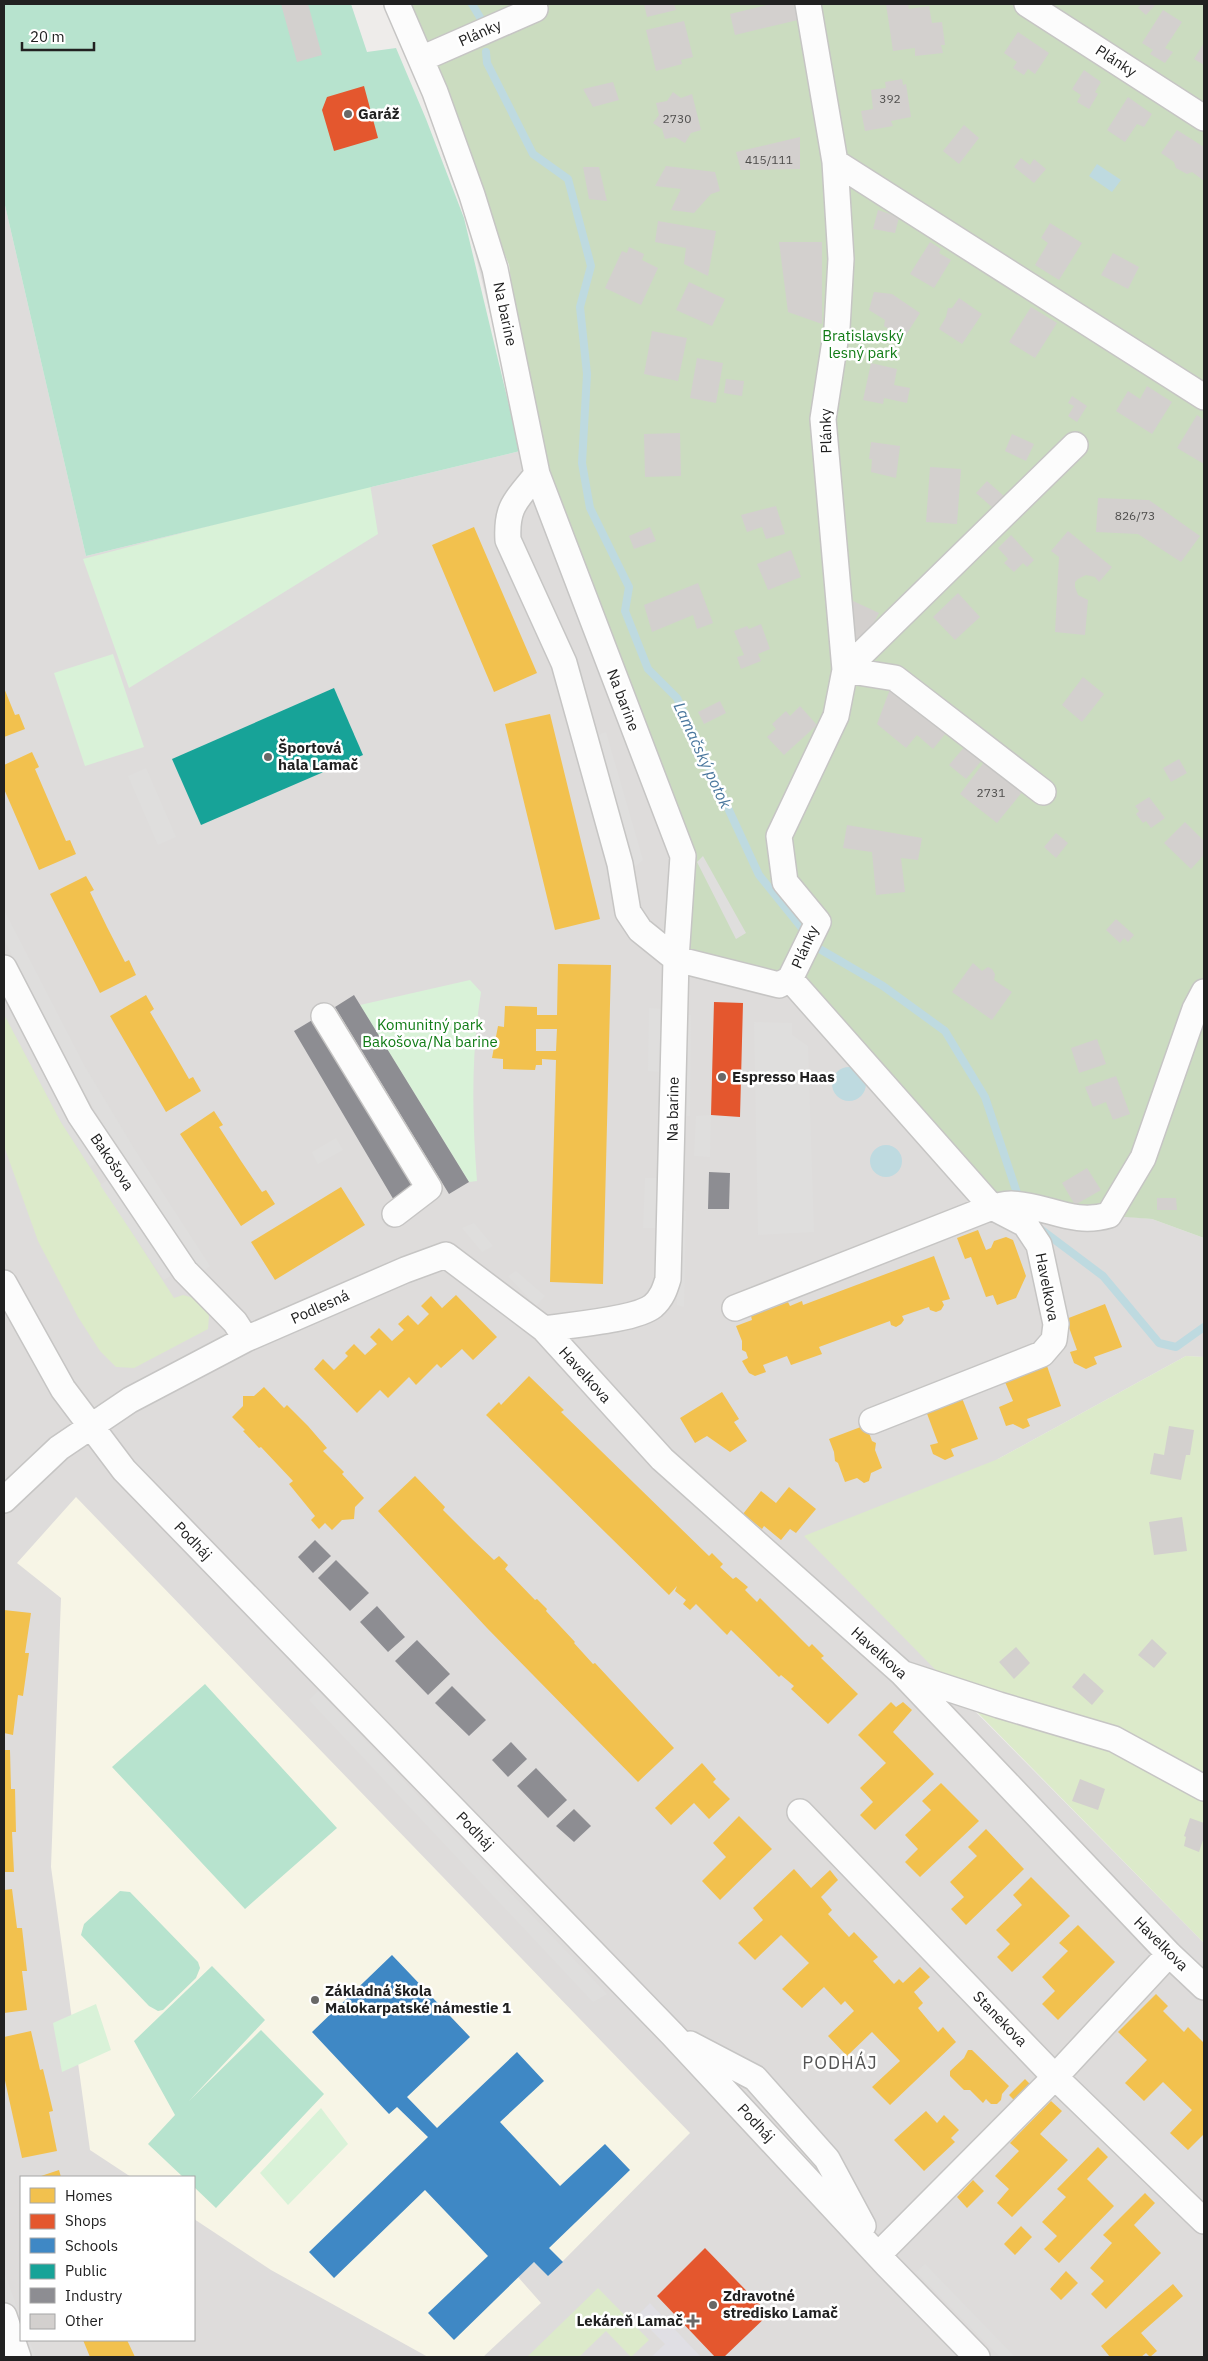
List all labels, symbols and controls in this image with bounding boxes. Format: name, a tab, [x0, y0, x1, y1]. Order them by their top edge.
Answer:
street label: Plánky	[455, 14, 505, 50]
scale bar	[22, 20, 95, 52]
text: 20 m	[30, 27, 65, 46]
street label: Plánky	[1092, 40, 1141, 81]
house number: 392	[879, 91, 901, 106]
place label: Garáž	[358, 104, 400, 123]
marker: Garáž	[342, 108, 354, 120]
house number: 2730	[663, 111, 691, 126]
house number: 415/111	[745, 152, 793, 167]
street label: Na barine	[489, 280, 522, 348]
park label: Bratislavský lesný park	[822, 326, 904, 362]
street label: Plánky	[816, 408, 835, 454]
house number: 826/73	[1115, 508, 1155, 523]
street label: Na barine	[603, 666, 644, 734]
water label: Lamačský potok	[670, 699, 737, 812]
place label: Športová hala Lamač	[278, 738, 359, 774]
marker: Športová hala Lamač	[262, 751, 274, 763]
house number: 2731	[977, 785, 1005, 800]
street label: Plánky	[787, 922, 823, 971]
park label: Komunitný park Bakošova/Na barine	[362, 1015, 498, 1051]
place label: Espresso Haas	[732, 1067, 835, 1086]
marker: Espresso Haas	[716, 1071, 728, 1083]
street label: Na barine	[662, 1076, 683, 1142]
street label: Bakošova	[86, 1130, 138, 1194]
street label: Havelkova	[1032, 1251, 1063, 1323]
street label: Podlesná	[288, 1285, 352, 1328]
street label: Havelkova	[555, 1343, 616, 1407]
street label: Podháj	[170, 1517, 216, 1564]
street label: Havelkova	[847, 1622, 911, 1683]
street label: Podháj	[452, 1807, 498, 1854]
street label: Havelkova	[1130, 1912, 1193, 1975]
place label: Základná škola Malokarpatské námestie 1	[325, 1981, 511, 2017]
street label: Stanekova	[969, 1987, 1031, 2050]
marker: Základná škola Malokarpatské námestie 1	[309, 1994, 321, 2006]
district label: PODHÁJ	[802, 2051, 878, 2074]
street label: Podháj	[734, 2099, 779, 2146]
legend	[20, 2176, 195, 2341]
text: Homes	[65, 2186, 113, 2205]
text: Shops	[65, 2211, 107, 2230]
text: Schools	[65, 2236, 118, 2255]
text: Public	[65, 2261, 107, 2280]
text: Industry	[65, 2286, 123, 2305]
place label: Zdravotné stredisko Lamač	[723, 2286, 838, 2322]
marker: Zdravotné stredisko Lamač	[707, 2299, 719, 2311]
text: Other	[65, 2311, 104, 2330]
place label: Lekáreň Lamač	[576, 2311, 683, 2330]
marker: Lekáreň Lamač	[687, 2315, 699, 2327]

